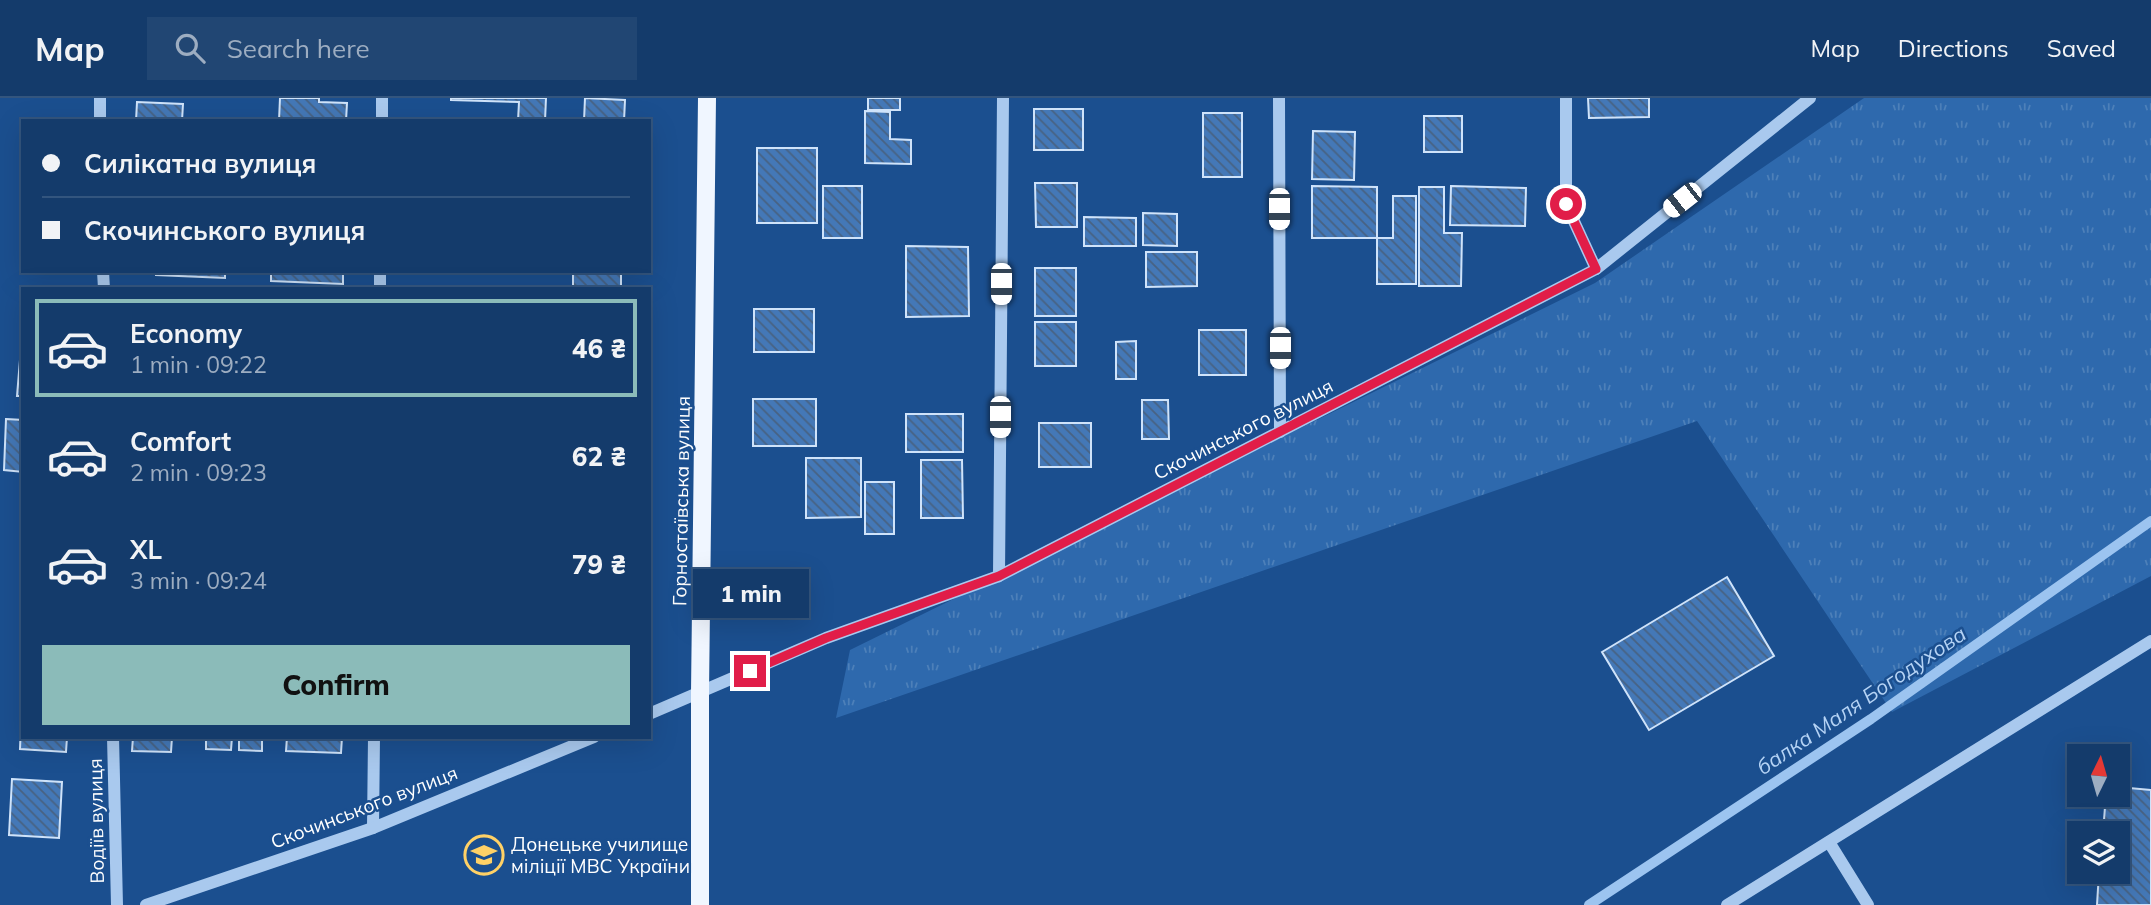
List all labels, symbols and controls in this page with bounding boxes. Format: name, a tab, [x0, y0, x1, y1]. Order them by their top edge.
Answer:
search box	[147, 17, 637, 80]
text: Map	[35, 28, 105, 69]
icon: search	[171, 29, 209, 67]
text: Search here	[227, 32, 370, 65]
text: Map	[1810, 33, 1860, 63]
text: Directions	[1898, 33, 2009, 63]
text: Saved	[2047, 33, 2116, 63]
text: Силікатна вулиця	[84, 147, 316, 180]
car	[1659, 179, 1706, 221]
car	[1269, 188, 1290, 230]
route start	[1550, 188, 1582, 220]
text: Скочинського вулиця	[84, 214, 365, 247]
car	[991, 263, 1012, 305]
icon: car	[46, 317, 109, 380]
text: Economy	[130, 317, 242, 350]
car	[1270, 327, 1291, 369]
text: 46 ₴	[572, 332, 626, 365]
text: 1 min · 09:22	[130, 350, 267, 379]
street label: Скочинського вулиця	[1149, 373, 1337, 485]
street label: Горностаївська вулиця	[667, 396, 695, 606]
car	[990, 396, 1011, 438]
icon: car	[46, 425, 109, 488]
text: Comfort	[130, 425, 231, 458]
text: 62 ₴	[572, 440, 626, 473]
text: 2 min · 09:23	[130, 458, 267, 487]
icon: car	[46, 533, 109, 596]
text: XL	[130, 533, 162, 566]
text: 79 ₴	[572, 548, 626, 581]
text: 3 min · 09:24	[130, 566, 267, 595]
callout: 1 min	[692, 570, 808, 618]
text: 1 min	[720, 579, 782, 608]
water label: балка Маля Богодухова	[1751, 620, 1971, 780]
button: Confirm	[42, 645, 630, 725]
route end	[734, 655, 766, 687]
north arrow	[2067, 744, 2130, 807]
map controls	[2067, 744, 2130, 884]
street label: Водіїв вулиця	[83, 758, 109, 884]
street label: Скочинського вулиця	[267, 760, 461, 854]
button: layers	[2067, 821, 2130, 884]
place label: Донецьке училище міліції МВС України	[511, 832, 690, 878]
school or university icon: Донецьке училище міліції МВС України	[463, 834, 505, 876]

